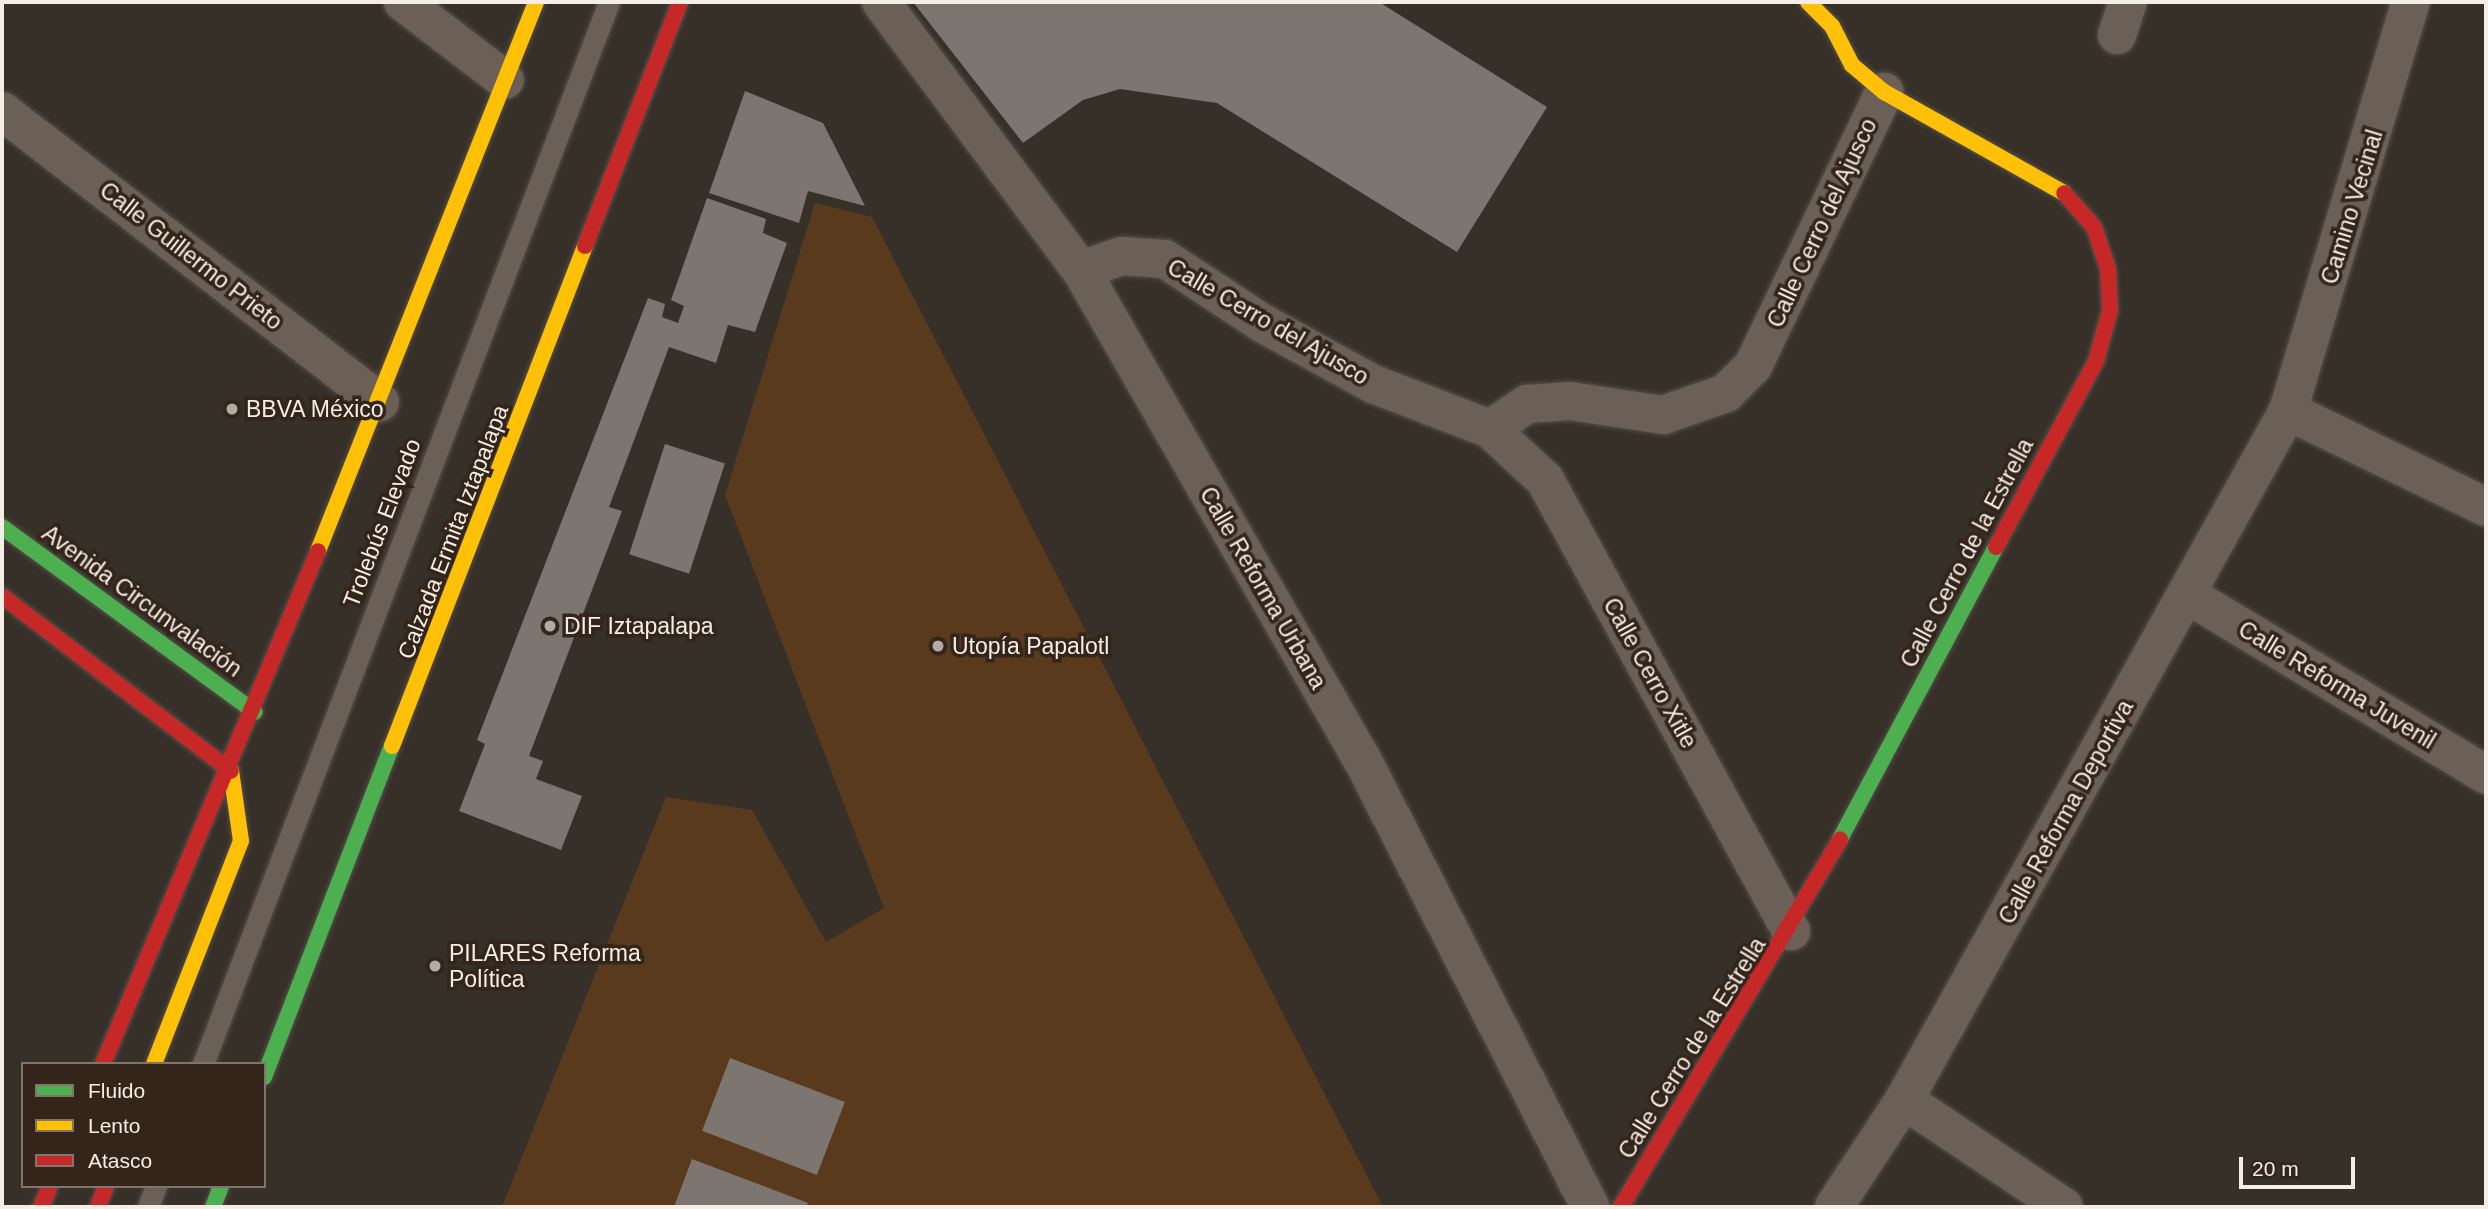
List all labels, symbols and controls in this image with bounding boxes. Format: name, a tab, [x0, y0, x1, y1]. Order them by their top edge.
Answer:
street label: Calle Cerro del Ajusco	[1761, 113, 1883, 333]
street label: Camino Vecinal	[2315, 127, 2389, 287]
street label: Calle Guillermo Prieto	[94, 176, 288, 336]
street label: Calle Cerro del Ajusco	[1162, 253, 1374, 391]
place label: BBVA México	[246, 395, 385, 423]
marker: BBVA México	[224, 401, 240, 417]
street label: Calzada Ermita Iztapalapa	[392, 401, 514, 663]
street label: Calle Cerro de la Estrella	[1895, 434, 2039, 672]
street label: Trolebús Elevado	[337, 435, 427, 611]
street label: Calle Reforma Urbana	[1194, 482, 1332, 694]
street label: Avenida Circunvalación	[37, 519, 247, 683]
street label: Calle Cerro Xitle	[1597, 593, 1703, 753]
place label: DIF Iztapalapa	[564, 612, 714, 640]
street label: Calle Reforma Juvenil	[2233, 615, 2441, 755]
marker: DIF Iztapalapa	[542, 618, 558, 634]
place label: Utopía Papalotl	[952, 632, 1109, 660]
marker: Utopía Papalotl	[930, 638, 946, 654]
street label: Calle Reforma Deportiva	[1993, 695, 2139, 929]
street label: Calle Cerro de la Estrella	[1613, 932, 1771, 1164]
place label: PILARES Reforma Política	[449, 939, 641, 993]
marker: PILARES Reforma Política	[427, 958, 443, 974]
legend	[21, 1062, 266, 1188]
text: Fluido	[88, 1079, 145, 1102]
text: Lento	[88, 1114, 141, 1137]
scale bar	[2243, 1142, 2358, 1186]
text: Atasco	[88, 1149, 152, 1172]
text: 20 m	[2252, 1157, 2299, 1180]

